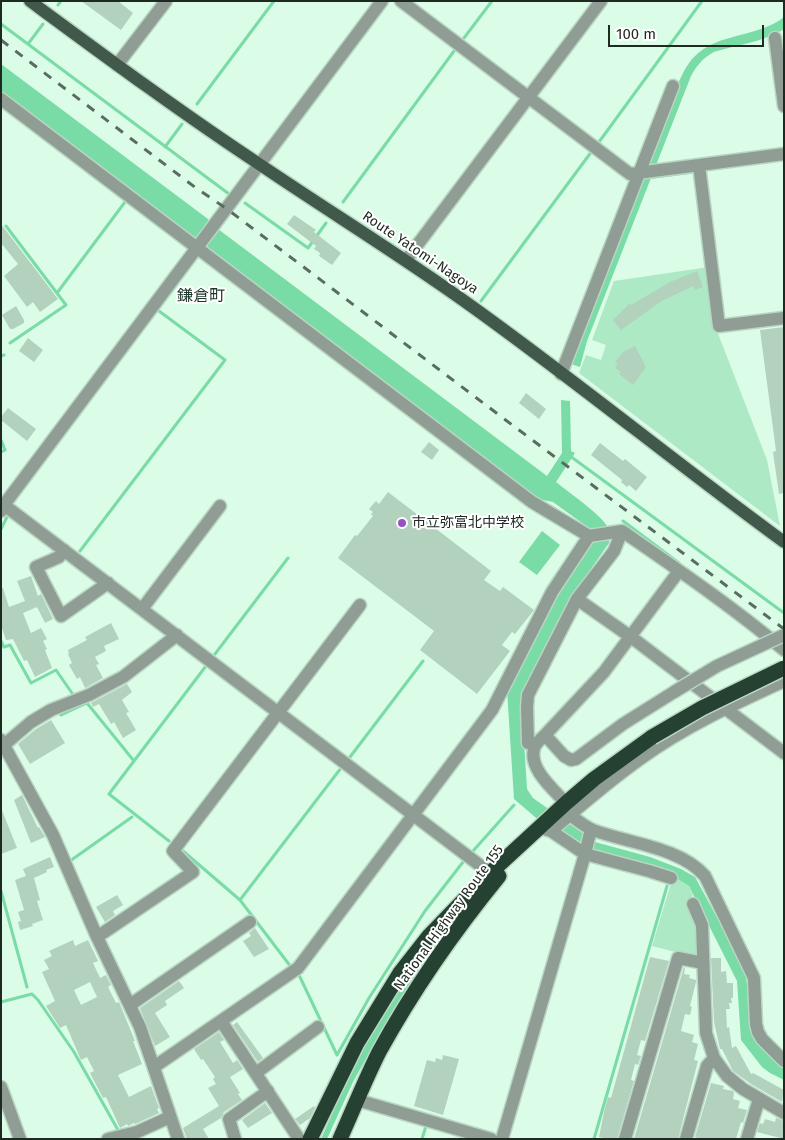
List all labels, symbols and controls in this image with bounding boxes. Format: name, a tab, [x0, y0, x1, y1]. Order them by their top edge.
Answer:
scale bar	[610, 15, 766, 47]
text: 100 m	[616, 25, 656, 43]
street label: Route Yatomi-Nagoya	[359, 208, 481, 298]
district label: 鎌倉町	[177, 287, 225, 307]
place label: 市立弥富北中学校	[412, 515, 524, 531]
marker: 市立弥富北中学校	[396, 517, 408, 529]
street label: National Highway Route 155	[391, 842, 507, 994]

